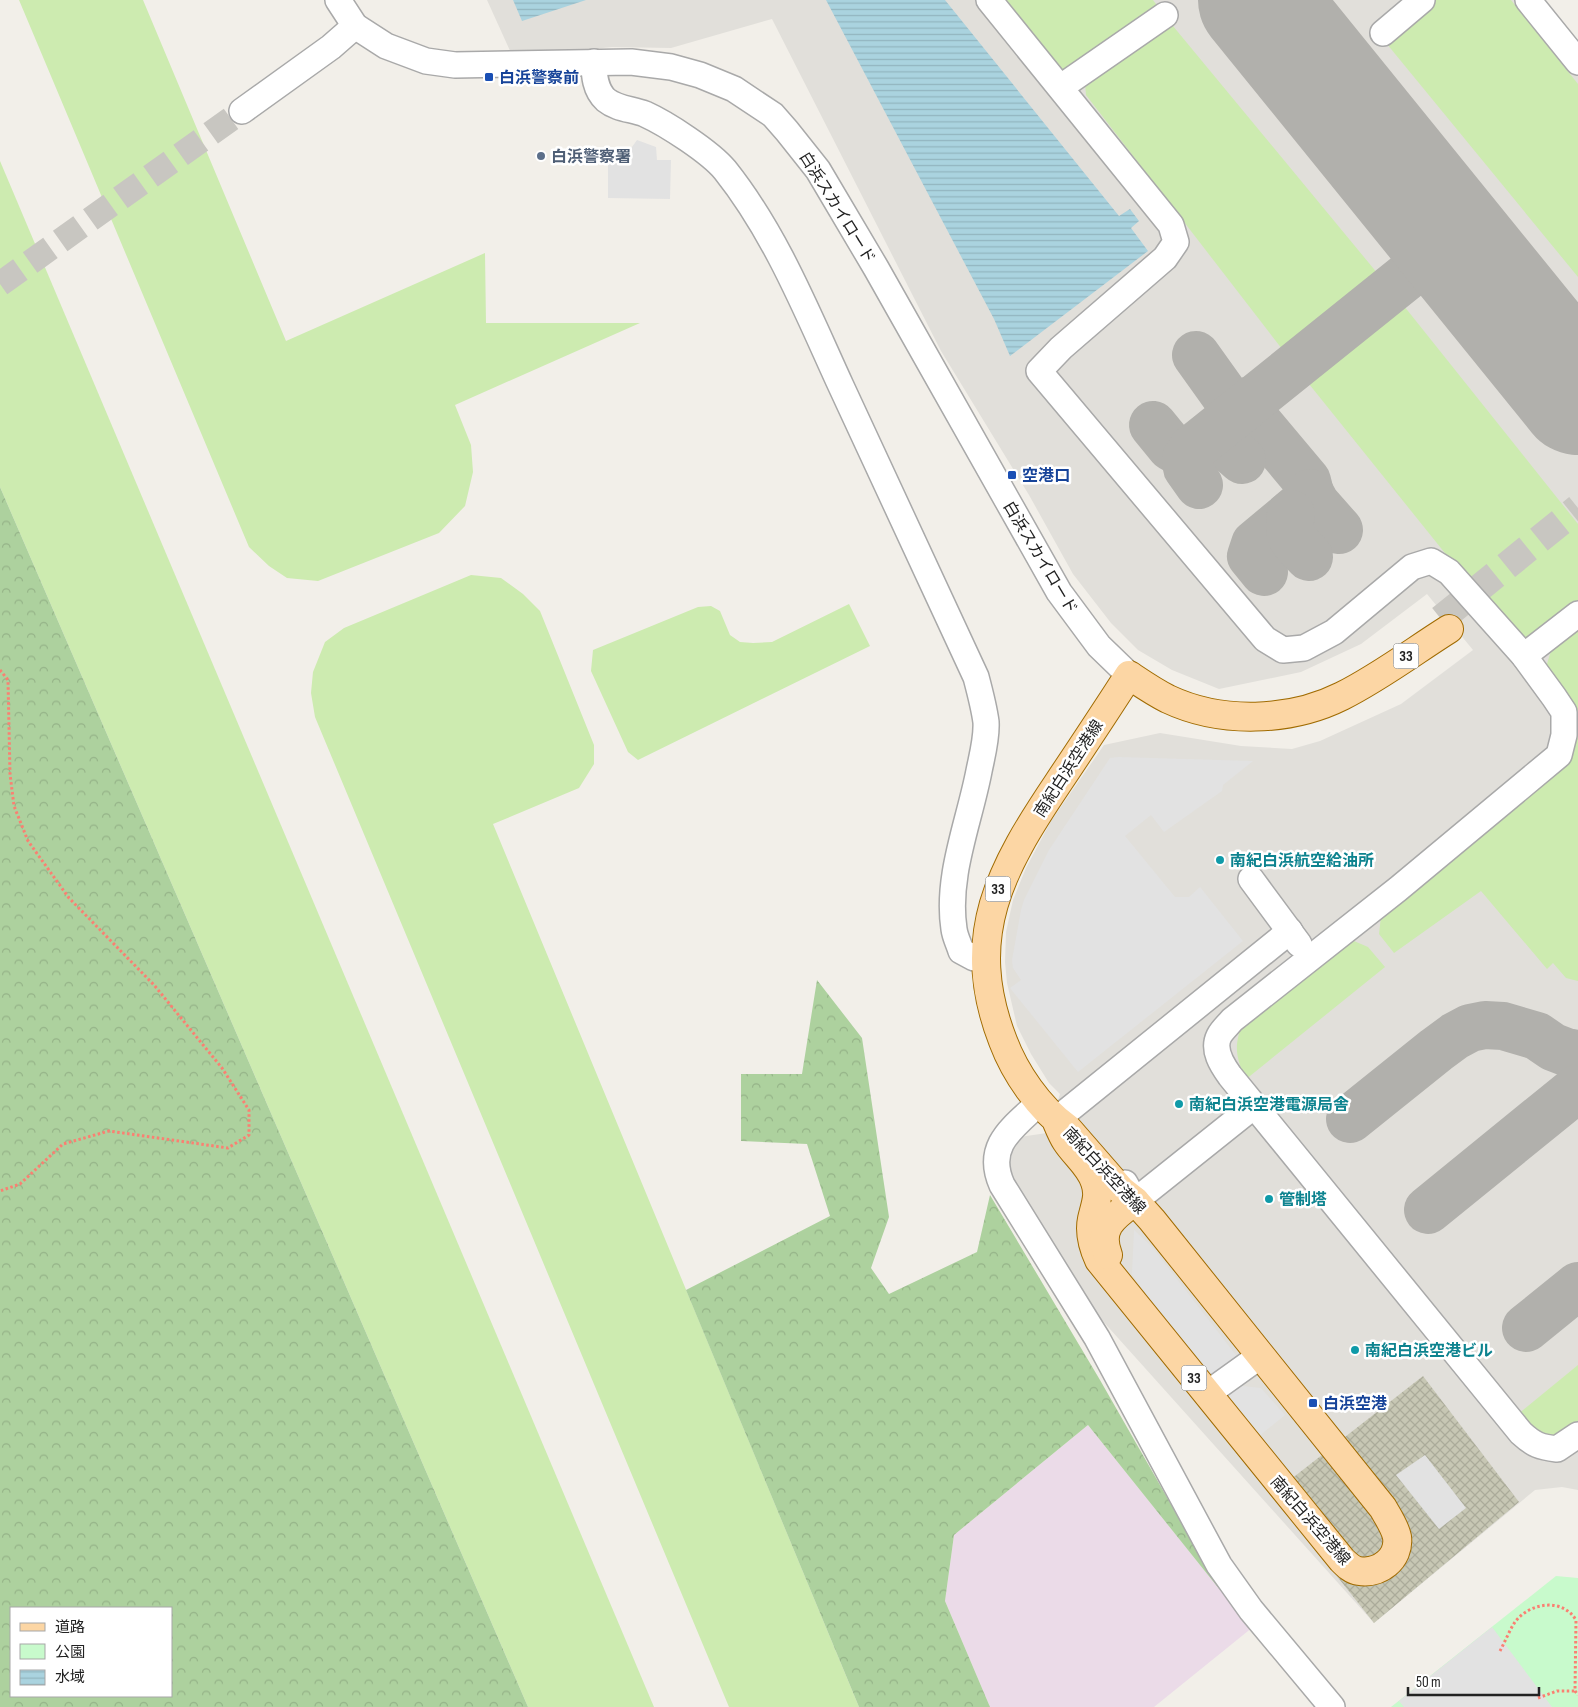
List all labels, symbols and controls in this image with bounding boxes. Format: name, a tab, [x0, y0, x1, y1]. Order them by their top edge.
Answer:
place label: 白浜警察前	[499, 69, 579, 88]
marker: 白浜警察前	[483, 71, 495, 83]
place label: 白浜警察署	[551, 148, 631, 167]
street label: 白浜スカイロード	[795, 148, 879, 267]
marker: 白浜警察署	[535, 150, 547, 162]
place label: 空港口	[1022, 467, 1070, 486]
marker: 空港口	[1006, 469, 1018, 481]
street label: 白浜スカイロード	[999, 498, 1081, 618]
road number: 33	[1394, 644, 1418, 668]
street label: 南紀白浜空港線	[1031, 717, 1108, 821]
place label: 南紀白浜航空給油所	[1230, 851, 1374, 871]
marker: 南紀白浜航空給油所	[1214, 854, 1226, 866]
road number: 33	[986, 876, 1010, 902]
place label: 南紀白浜空港電源局舎	[1189, 1096, 1349, 1115]
marker: 南紀白浜空港電源局舎	[1173, 1098, 1185, 1110]
street label: 南紀白浜空港線	[1059, 1124, 1149, 1218]
place label: 管制塔	[1279, 1190, 1327, 1210]
marker: 管制塔	[1263, 1193, 1275, 1205]
place label: 南紀白浜空港ビル	[1365, 1342, 1493, 1361]
marker: 南紀白浜空港ビル	[1349, 1344, 1361, 1356]
road number: 33	[1182, 1366, 1206, 1390]
place label: 白浜空港	[1323, 1395, 1387, 1414]
marker: 白浜空港	[1307, 1397, 1319, 1409]
street label: 南紀白浜空港線	[1266, 1472, 1354, 1569]
legend	[10, 1607, 172, 1697]
text: 道路	[55, 1618, 85, 1637]
text: 公園	[55, 1643, 85, 1662]
scale bar	[1408, 1664, 1539, 1696]
text: 水域	[55, 1668, 85, 1687]
text: 50 m	[1416, 1673, 1441, 1692]

